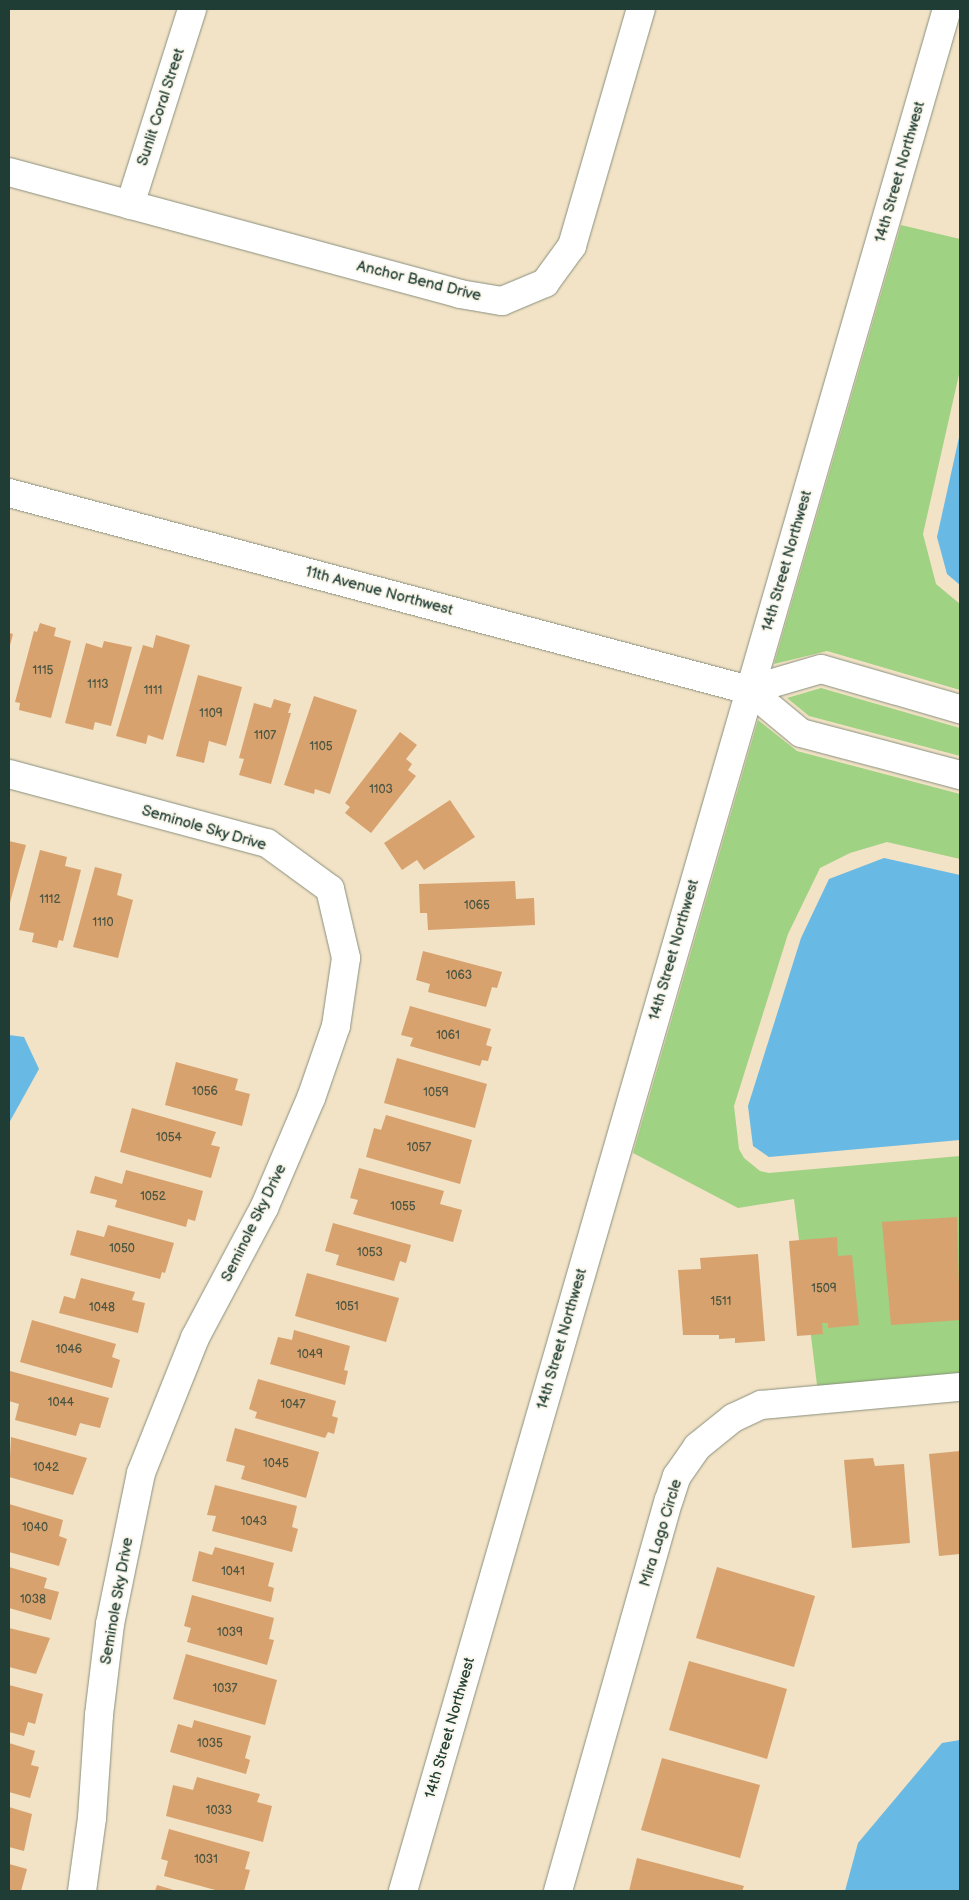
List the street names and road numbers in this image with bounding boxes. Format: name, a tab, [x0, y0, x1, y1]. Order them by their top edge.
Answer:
street label: Sunlit Coral Street	[133, 46, 189, 168]
street label: 14th Street Northwest	[871, 99, 929, 245]
street label: Anchor Bend Drive	[355, 257, 483, 305]
street label: 14th Street Northwest	[758, 488, 816, 634]
street label: 11th Avenue Northwest	[303, 563, 455, 619]
street label: Seminole Sky Drive	[139, 801, 269, 855]
street label: 14th Street Northwest	[645, 877, 703, 1023]
street label: Seminole Sky Drive	[217, 1161, 291, 1285]
street label: 14th Street Northwest	[533, 1266, 591, 1412]
street label: Mira Lago Circle	[636, 1477, 686, 1589]
street label: Seminole Sky Drive	[97, 1535, 137, 1667]
street label: 14th Street Northwest	[421, 1655, 479, 1801]

